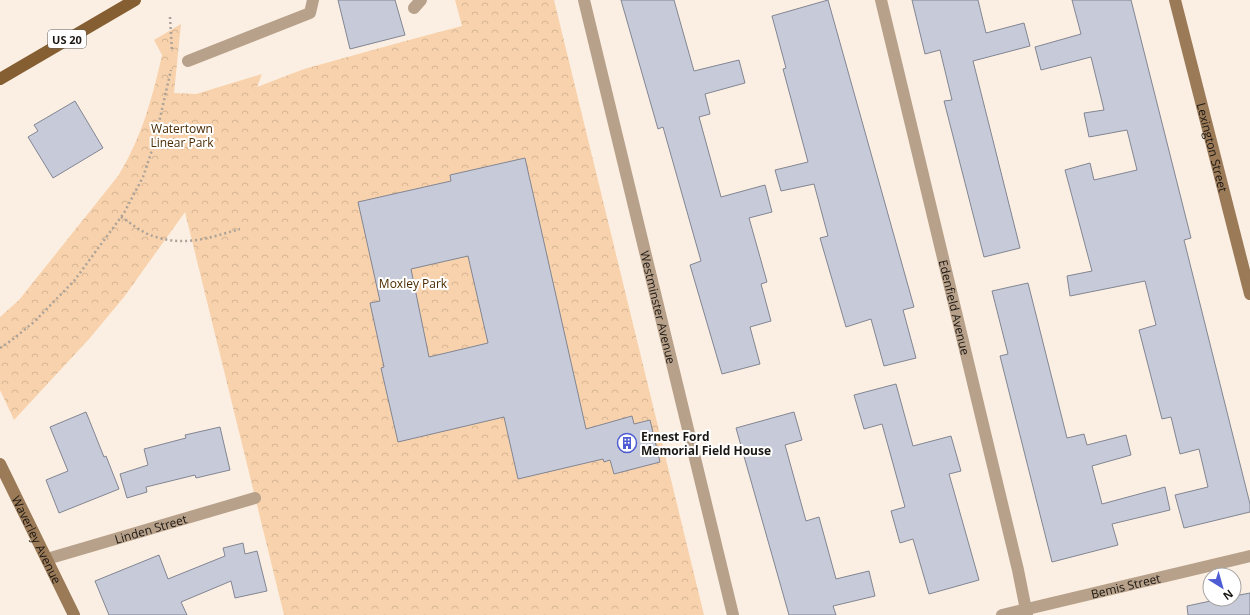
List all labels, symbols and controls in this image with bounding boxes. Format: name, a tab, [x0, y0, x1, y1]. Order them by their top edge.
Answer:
road number: US 20	[48, 30, 86, 48]
street label: Lexington Street	[1193, 101, 1232, 194]
park label: Watertown Linear Park	[150, 120, 214, 151]
street label: Westminster Avenue	[636, 249, 680, 366]
street label: Edenfield Avenue	[935, 258, 975, 357]
park label: Moxley Park	[379, 275, 448, 292]
place label: Ernest Ford Memorial Field House	[641, 428, 771, 459]
building icon: Ernest Ford Memorial Field House	[616, 432, 638, 454]
street label: Waverley Avenue	[8, 493, 66, 587]
street label: Linden Street	[112, 510, 189, 547]
north arrow	[1202, 567, 1242, 607]
street label: Bemis Street	[1089, 569, 1162, 602]
text: N	[1220, 587, 1236, 604]

